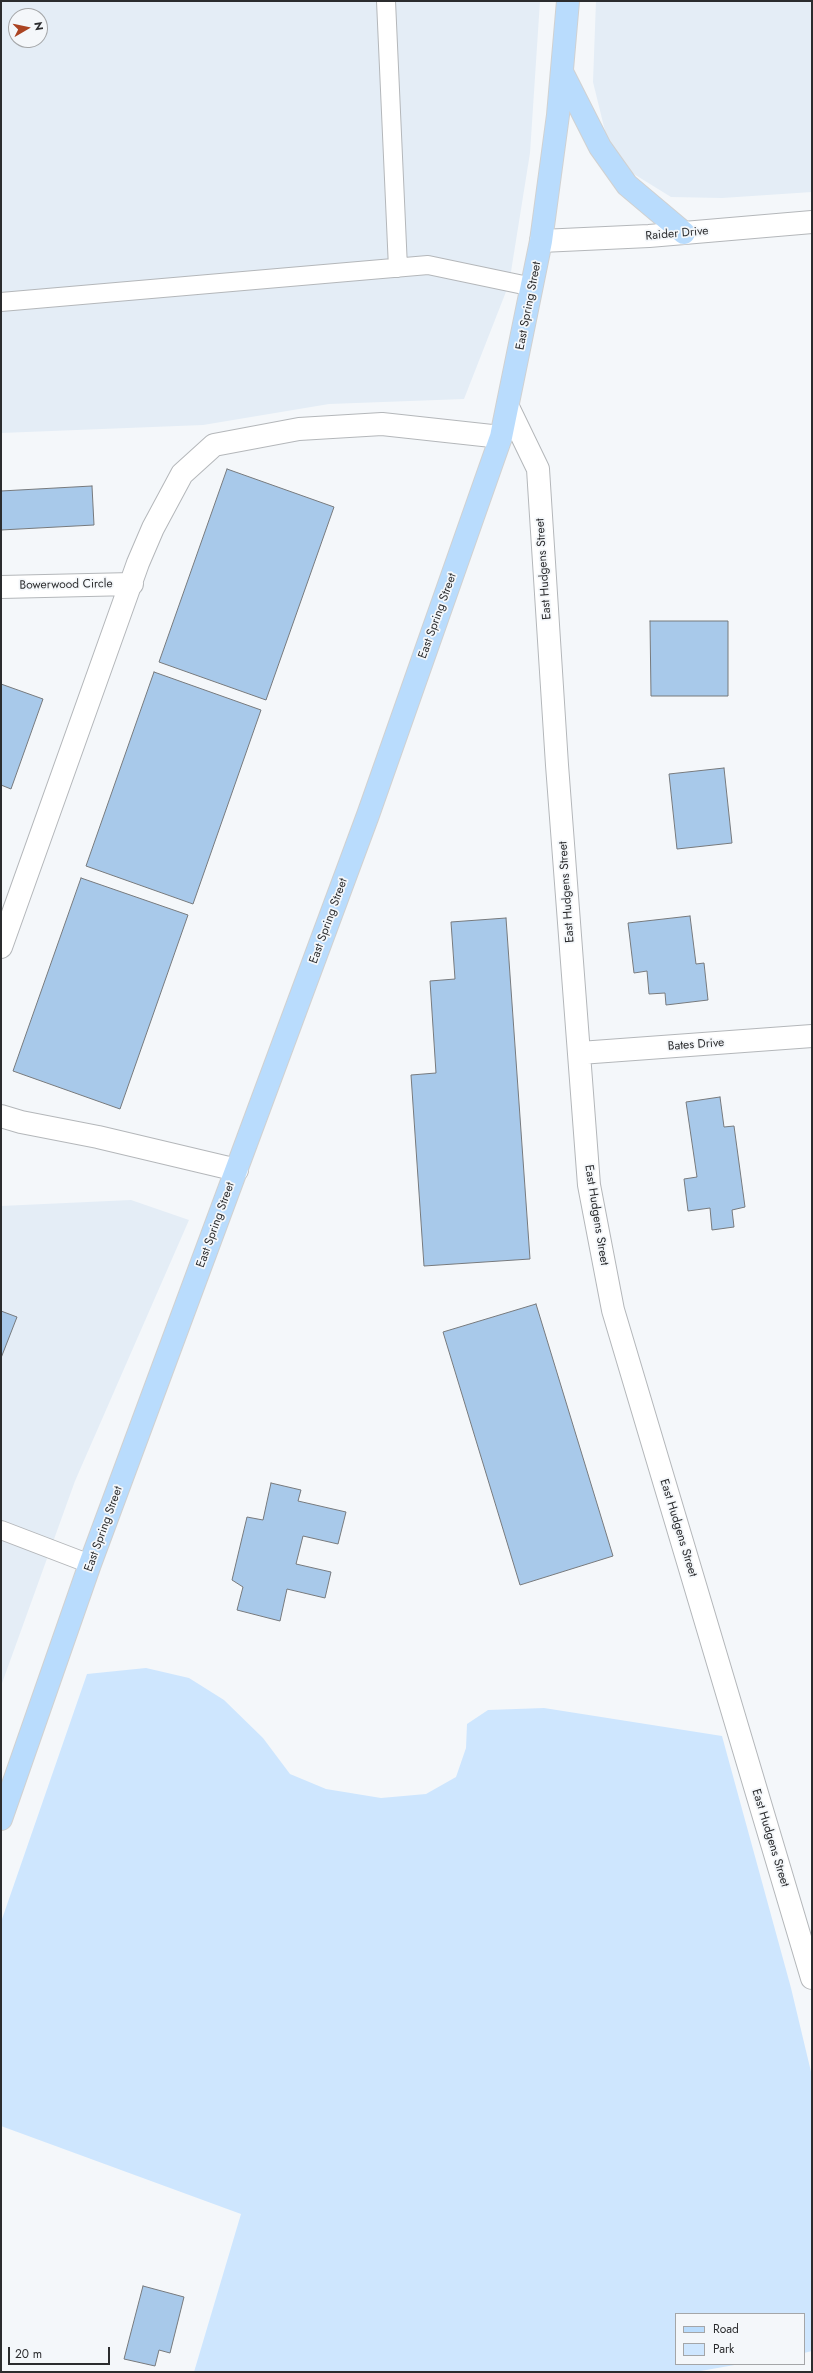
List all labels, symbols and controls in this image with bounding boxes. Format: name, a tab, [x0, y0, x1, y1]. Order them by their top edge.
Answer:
north arrow	[8, 8, 48, 48]
text: N	[30, 21, 47, 32]
street label: Raider Drive	[645, 224, 709, 244]
street label: East Spring Street	[513, 261, 545, 351]
street label: East Hudgens Street	[533, 518, 555, 620]
street label: East Spring Street	[416, 571, 460, 661]
street label: Bowerwood Circle	[19, 577, 113, 593]
street label: East Hudgens Street	[556, 841, 578, 943]
street label: East Spring Street	[307, 876, 351, 966]
street label: Bates Drive	[667, 1036, 725, 1054]
street label: East Hudgens Street	[581, 1164, 611, 1266]
street label: East Spring Street	[194, 1180, 238, 1270]
street label: East Hudgens Street	[656, 1477, 700, 1579]
street label: East Spring Street	[82, 1484, 126, 1574]
street label: East Hudgens Street	[748, 1787, 792, 1889]
legend	[675, 2313, 805, 2365]
text: Road	[713, 2320, 739, 2338]
scale bar	[10, 2339, 112, 2365]
text: Park	[713, 2340, 734, 2358]
text: 20 m	[15, 2345, 42, 2363]

